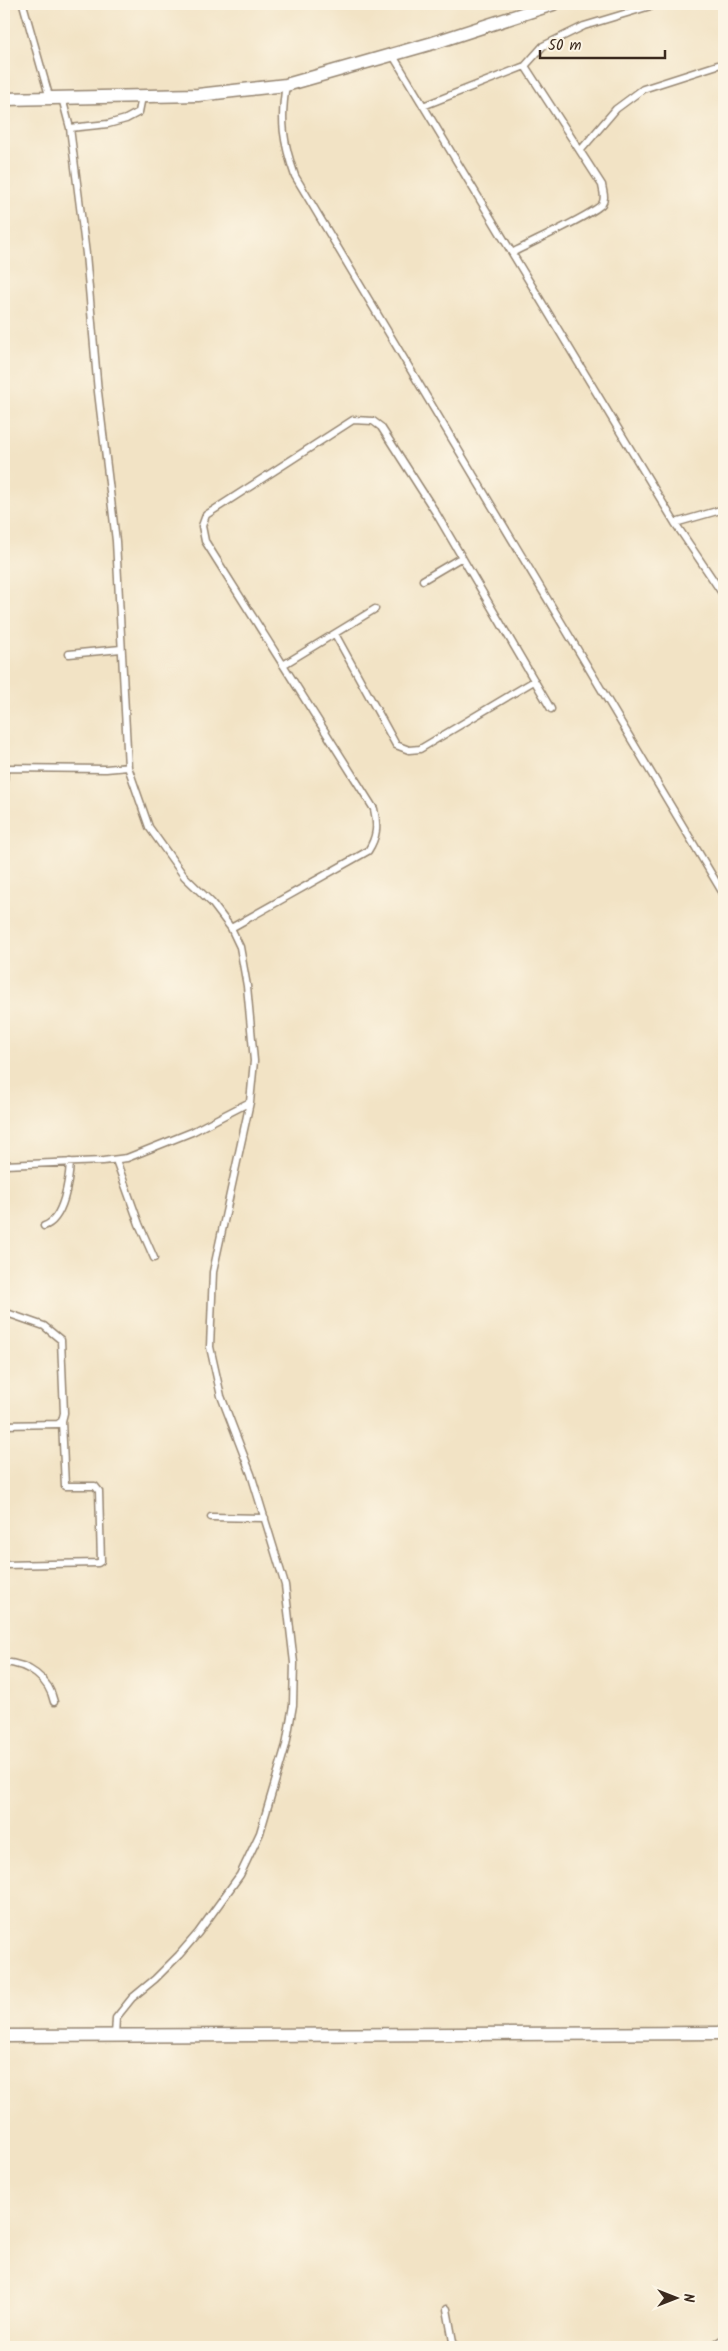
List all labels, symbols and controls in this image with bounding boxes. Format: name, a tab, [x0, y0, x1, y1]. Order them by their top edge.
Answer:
scale bar	[540, 28, 666, 60]
text: 50 m	[548, 34, 582, 58]
north arrow	[650, 2274, 700, 2324]
text: N	[677, 2294, 699, 2303]

